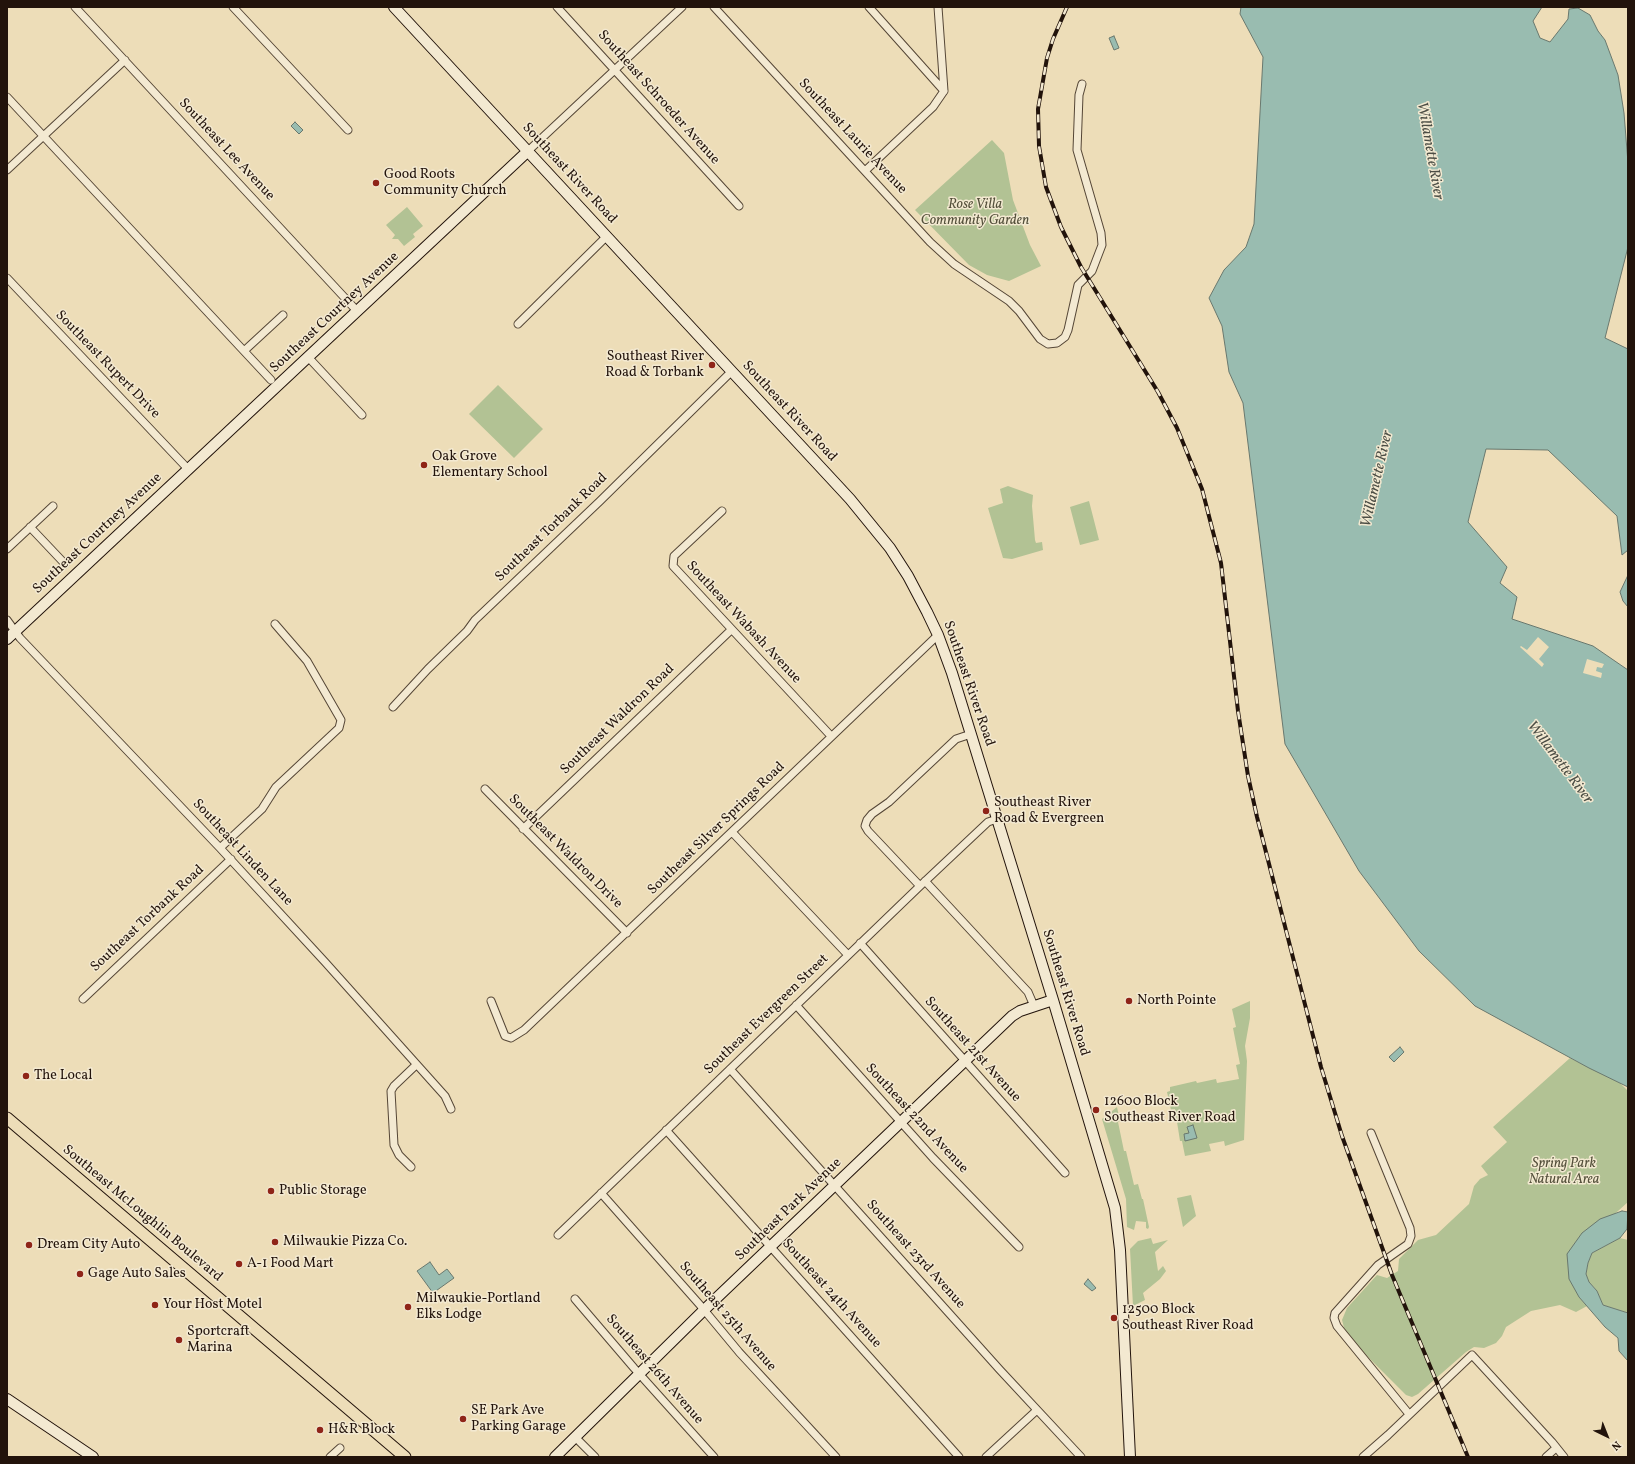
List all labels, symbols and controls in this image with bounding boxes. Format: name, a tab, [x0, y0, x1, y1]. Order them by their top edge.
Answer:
street label: Southeast Schroeder Avenue	[593, 28, 723, 168]
street label: Southeast Laurie Avenue	[794, 76, 910, 198]
street label: Southeast Lee Avenue	[174, 96, 278, 204]
water label: Willamette River	[1412, 101, 1446, 201]
street label: Southeast River Road	[518, 120, 620, 228]
place label: Good Roots Community Church	[384, 167, 507, 200]
marker: Good Roots Community Church	[371, 178, 381, 188]
park label: Rose Villa Community Garden	[921, 197, 1029, 230]
street label: Southeast Courtney Avenue	[267, 249, 403, 377]
street label: Southeast Rupert Drive	[51, 308, 163, 422]
place label: Southeast River Road & Torbank	[605, 349, 704, 382]
street label: Southeast River Road	[738, 358, 840, 466]
marker: Southeast River Road & Torbank	[707, 360, 717, 370]
water label: Willamette River	[1358, 429, 1398, 529]
place label: Oak Grove Elementary School	[432, 449, 548, 482]
marker: Oak Grove Elementary School	[419, 460, 429, 470]
street label: Southeast Courtney Avenue	[30, 470, 166, 598]
street label: Southeast Torbank Road	[493, 470, 611, 586]
street label: Southeast Wabash Avenue	[682, 558, 804, 688]
street label: Southeast River Road	[939, 619, 997, 749]
street label: Southeast Waldron Road	[558, 661, 678, 779]
water label: Willamette River	[1522, 718, 1596, 808]
street label: Southeast Silver Springs Road	[645, 759, 789, 899]
street label: Southeast Waldron Drive	[504, 791, 626, 913]
place label: Southeast River Road & Evergreen	[994, 795, 1104, 828]
street label: Southeast Linden Lane	[188, 796, 296, 910]
marker: Southeast River Road & Evergreen	[981, 806, 991, 816]
street label: Southeast Torbank Road	[88, 862, 208, 976]
street label: Southeast River Road	[1038, 928, 1092, 1058]
street label: Southeast Evergreen Street	[701, 951, 833, 1079]
place label: North Pointe	[1137, 993, 1216, 1009]
street label: Southeast 21st Avenue	[920, 994, 1024, 1106]
marker: North Pointe	[1124, 996, 1134, 1006]
street label: Southeast 22nd Avenue	[861, 1061, 971, 1177]
place label: The Local	[34, 1068, 92, 1084]
marker: The Local	[21, 1071, 31, 1081]
place label: 12600 Block Southeast River Road	[1104, 1094, 1236, 1126]
marker: 12600 Block Southeast River Road	[1091, 1105, 1101, 1115]
street label: Southeast McLoughlin Boulevard	[59, 1142, 225, 1286]
street label: Southeast Park Avenue	[733, 1155, 845, 1265]
park label: Spring Park Natural Area	[1529, 1156, 1599, 1188]
place label: Public Storage	[279, 1183, 367, 1199]
marker: Public Storage	[266, 1186, 276, 1196]
street label: Southeast 23rd Avenue	[862, 1197, 968, 1313]
place label: Milwaukie Pizza Co.	[283, 1234, 407, 1250]
street label: Southeast 24th Avenue	[778, 1236, 884, 1352]
place label: Dream City Auto	[37, 1237, 140, 1253]
marker: Milwaukie Pizza Co.	[270, 1237, 280, 1247]
marker: Dream City Auto	[24, 1240, 34, 1250]
place label: A-1 Food Mart	[247, 1256, 334, 1272]
marker: A-1 Food Mart	[234, 1259, 244, 1269]
street label: Southeast 25th Avenue	[675, 1259, 779, 1375]
place label: Gage Auto Sales	[88, 1266, 186, 1282]
marker: Gage Auto Sales	[75, 1269, 85, 1279]
place label: Milwaukie-Portland Elks Lodge	[416, 1291, 541, 1324]
place label: Your Host Motel	[163, 1297, 262, 1313]
marker: Your Host Motel	[150, 1300, 160, 1310]
marker: Milwaukie-Portland Elks Lodge	[403, 1302, 413, 1312]
place label: 12500 Block Southeast River Road	[1122, 1302, 1254, 1334]
street label: Southeast 26th Avenue	[602, 1312, 706, 1428]
marker: 12500 Block Southeast River Road	[1109, 1313, 1119, 1323]
place label: Sportcraft Marina	[187, 1324, 250, 1356]
marker: Sportcraft Marina	[174, 1335, 184, 1345]
place label: SE Park Ave Parking Garage	[471, 1403, 566, 1436]
marker: SE Park Ave Parking Garage	[458, 1414, 468, 1424]
north arrow	[1587, 1416, 1627, 1456]
place label: H&R Block	[328, 1422, 395, 1438]
marker: H&R Block	[315, 1425, 325, 1435]
text: N	[1607, 1437, 1624, 1453]

